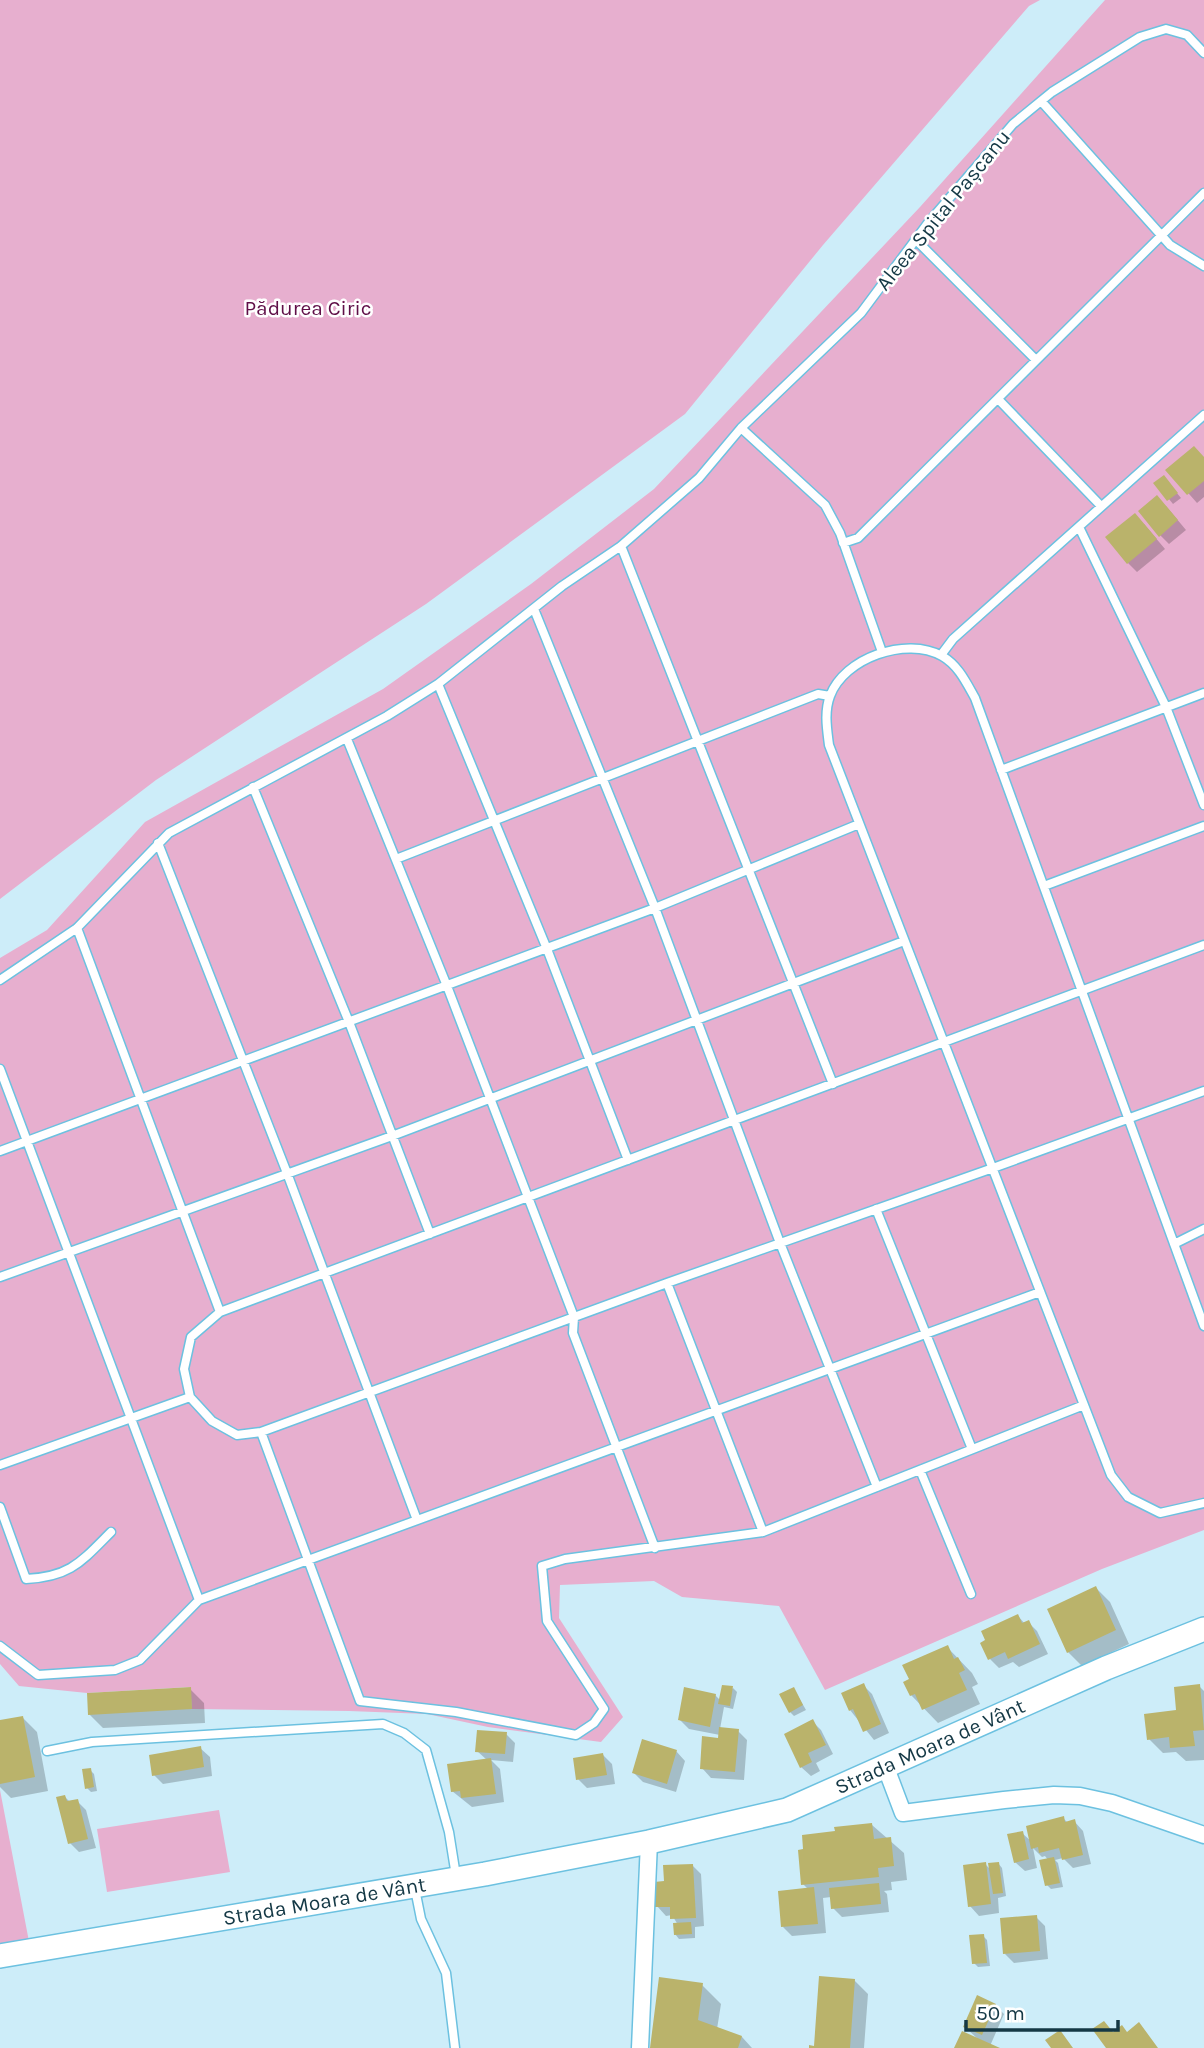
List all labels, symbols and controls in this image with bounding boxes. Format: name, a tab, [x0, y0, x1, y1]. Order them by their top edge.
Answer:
street label: Aleea Spital Pașcanu	[871, 125, 1015, 295]
park label: Pădurea Ciric	[244, 296, 372, 320]
street label: Strada Moara de Vânt	[831, 1694, 1029, 1799]
street label: Strada Moara de Vânt	[221, 1872, 428, 1930]
scale bar	[966, 1988, 1118, 2032]
text: 50 m	[976, 2001, 1025, 2025]

